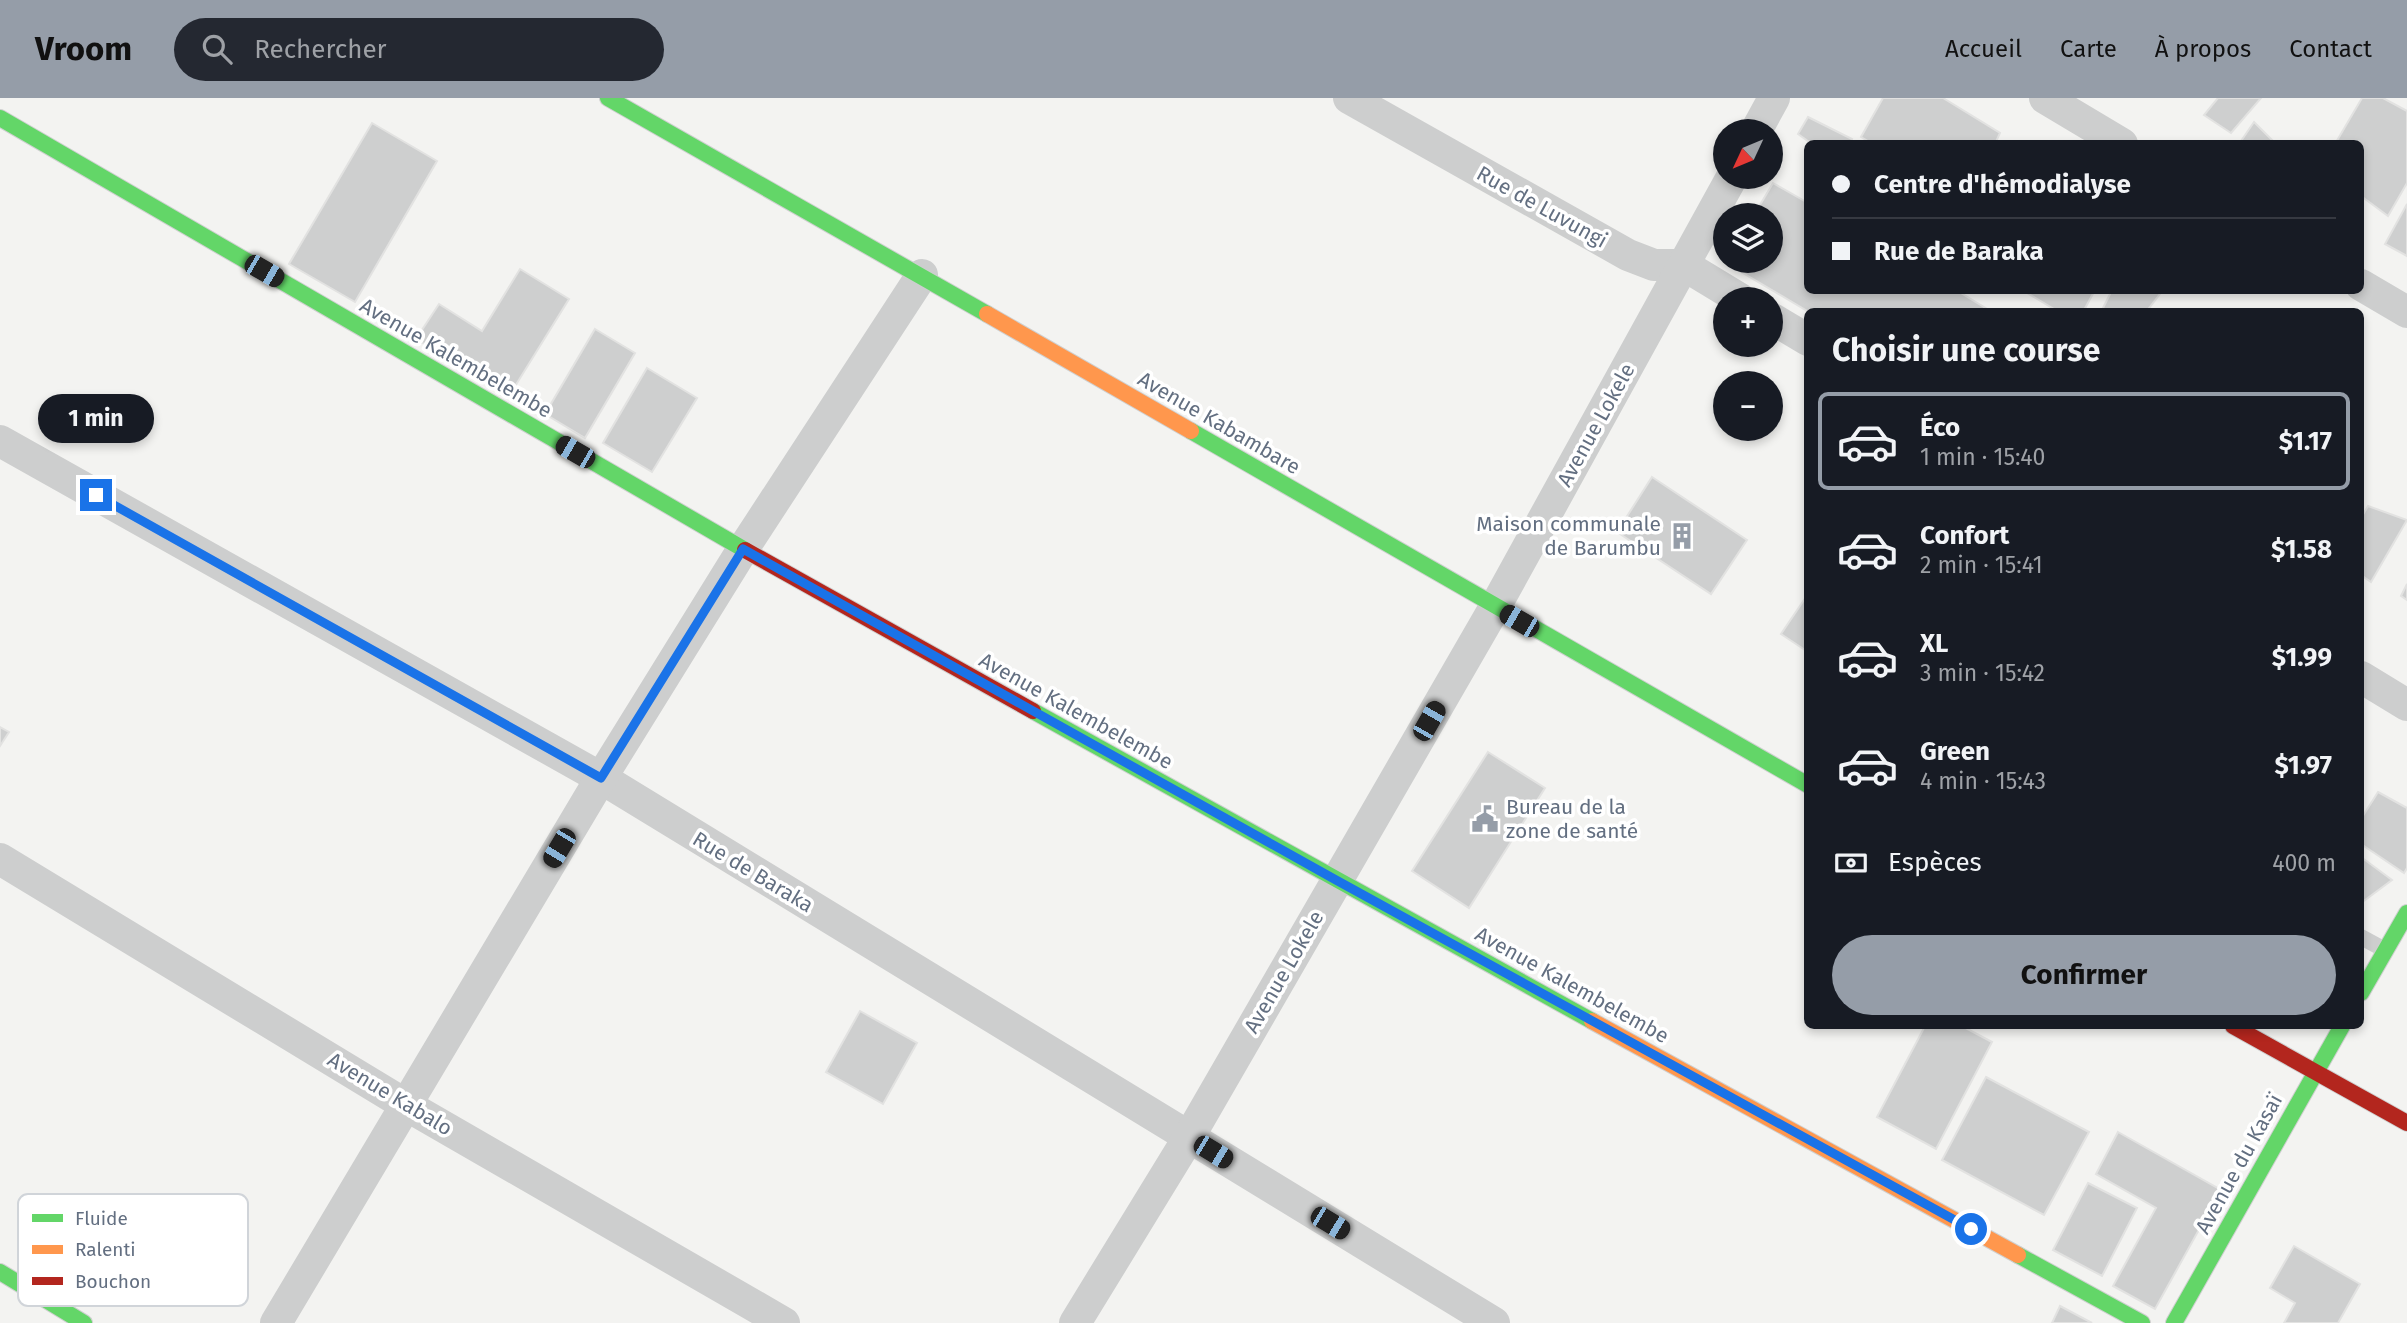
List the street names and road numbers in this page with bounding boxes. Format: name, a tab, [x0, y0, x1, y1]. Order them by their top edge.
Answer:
street label: Rue de Luvungi	[1472, 160, 1612, 254]
street label: Avenue Kalembelembe	[355, 292, 557, 424]
street label: Avenue Lokele	[1551, 359, 1641, 491]
street label: Avenue Kabambare	[1133, 366, 1305, 480]
street label: Avenue Kalembelembe	[975, 647, 1177, 775]
street label: Rue de Baraka	[688, 826, 818, 918]
street label: Avenue Lokele	[1238, 906, 1330, 1038]
street label: Avenue Kalembelembe	[1471, 921, 1673, 1049]
street label: Avenue Kabalo	[323, 1047, 457, 1141]
street label: Avenue du Kasaï	[2190, 1089, 2289, 1239]

